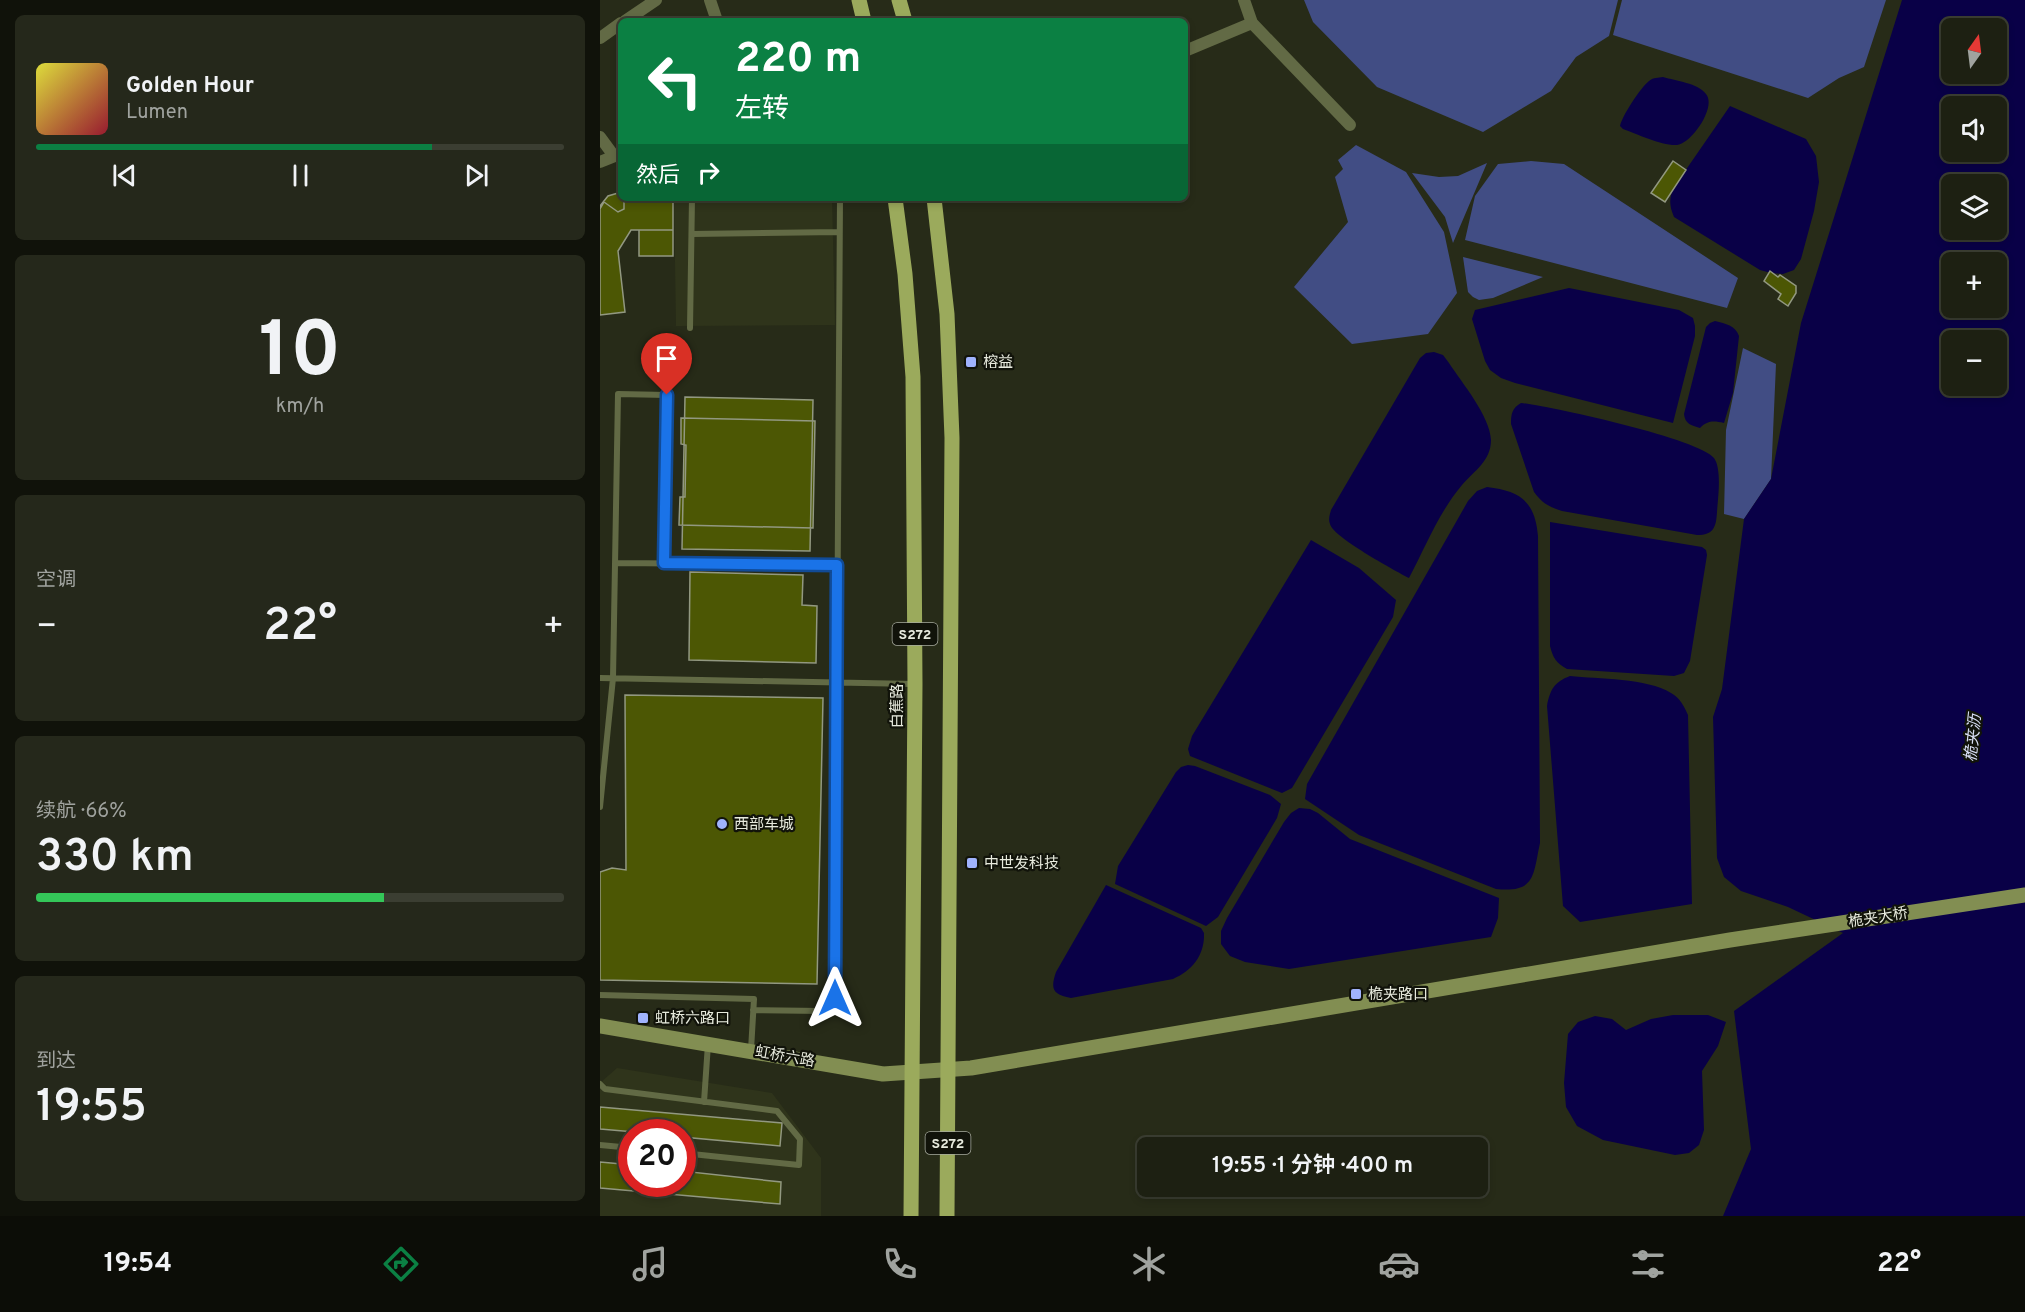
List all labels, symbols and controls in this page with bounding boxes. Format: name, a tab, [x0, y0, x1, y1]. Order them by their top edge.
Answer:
north arrow	[1941, 18, 2007, 84]
map controls	[1941, 18, 2007, 396]
text: 220 m	[735, 34, 861, 87]
icon: left	[636, 42, 714, 120]
text: Golden Hour	[126, 73, 254, 100]
text: 左转	[735, 93, 789, 127]
button: sound	[1941, 96, 2007, 162]
text: Lumen	[126, 100, 188, 126]
icon: right	[692, 156, 725, 189]
icon: previous	[108, 159, 141, 192]
icon: pause	[284, 159, 317, 192]
icon: next	[460, 159, 493, 192]
text: 然后	[636, 163, 680, 190]
button: layers	[1941, 174, 2007, 240]
button: +	[1941, 252, 2007, 318]
text: 10	[259, 305, 341, 404]
button: −	[1941, 330, 2007, 396]
pin	[641, 333, 692, 395]
icon: arrive	[650, 342, 683, 375]
place label: 榕益	[983, 353, 1013, 373]
marker: 榕益	[964, 355, 978, 369]
text: km/h	[276, 394, 324, 420]
text: 空调	[36, 568, 76, 594]
text: 22°	[263, 599, 337, 656]
text: −	[36, 607, 57, 649]
text: +	[543, 607, 564, 649]
road number: S272	[892, 623, 938, 645]
street label: 白蕉路	[889, 683, 908, 729]
water label: 桅夹沥	[1962, 710, 1987, 763]
text: 续航 · 66%	[36, 799, 127, 825]
place label: 西部车城	[734, 816, 794, 835]
marker: 西部车城	[715, 817, 729, 831]
text: 330 km	[36, 830, 194, 887]
place label: 中世发科技	[984, 855, 1059, 874]
marker: 中世发科技	[965, 856, 979, 870]
street label: 桅夹大桥	[1847, 903, 1909, 933]
position arrow	[803, 966, 867, 1030]
place label: 桅夹路口	[1368, 985, 1428, 1005]
marker: 桅夹路口	[1349, 987, 1363, 1001]
place label: 虹桥六路口	[655, 1010, 730, 1029]
marker: 虹桥六路口	[636, 1011, 650, 1025]
street label: 虹桥六路	[754, 1043, 816, 1072]
text: 到达	[36, 1049, 76, 1075]
text: 19:55	[36, 1080, 147, 1137]
speed limit sign: 20	[618, 1119, 696, 1197]
road number: S272	[926, 1132, 970, 1154]
text: 19:55 · 1 分钟 · 400 m	[1212, 1153, 1413, 1180]
icon: directions	[380, 1243, 422, 1285]
icon: music	[629, 1243, 671, 1285]
icon: phone	[879, 1243, 921, 1285]
icon: climate	[1128, 1243, 1170, 1285]
icon: car	[1378, 1243, 1420, 1285]
icon: filters	[1627, 1243, 1669, 1285]
text: 19:54	[104, 1247, 172, 1281]
text: 22°	[1877, 1247, 1921, 1281]

